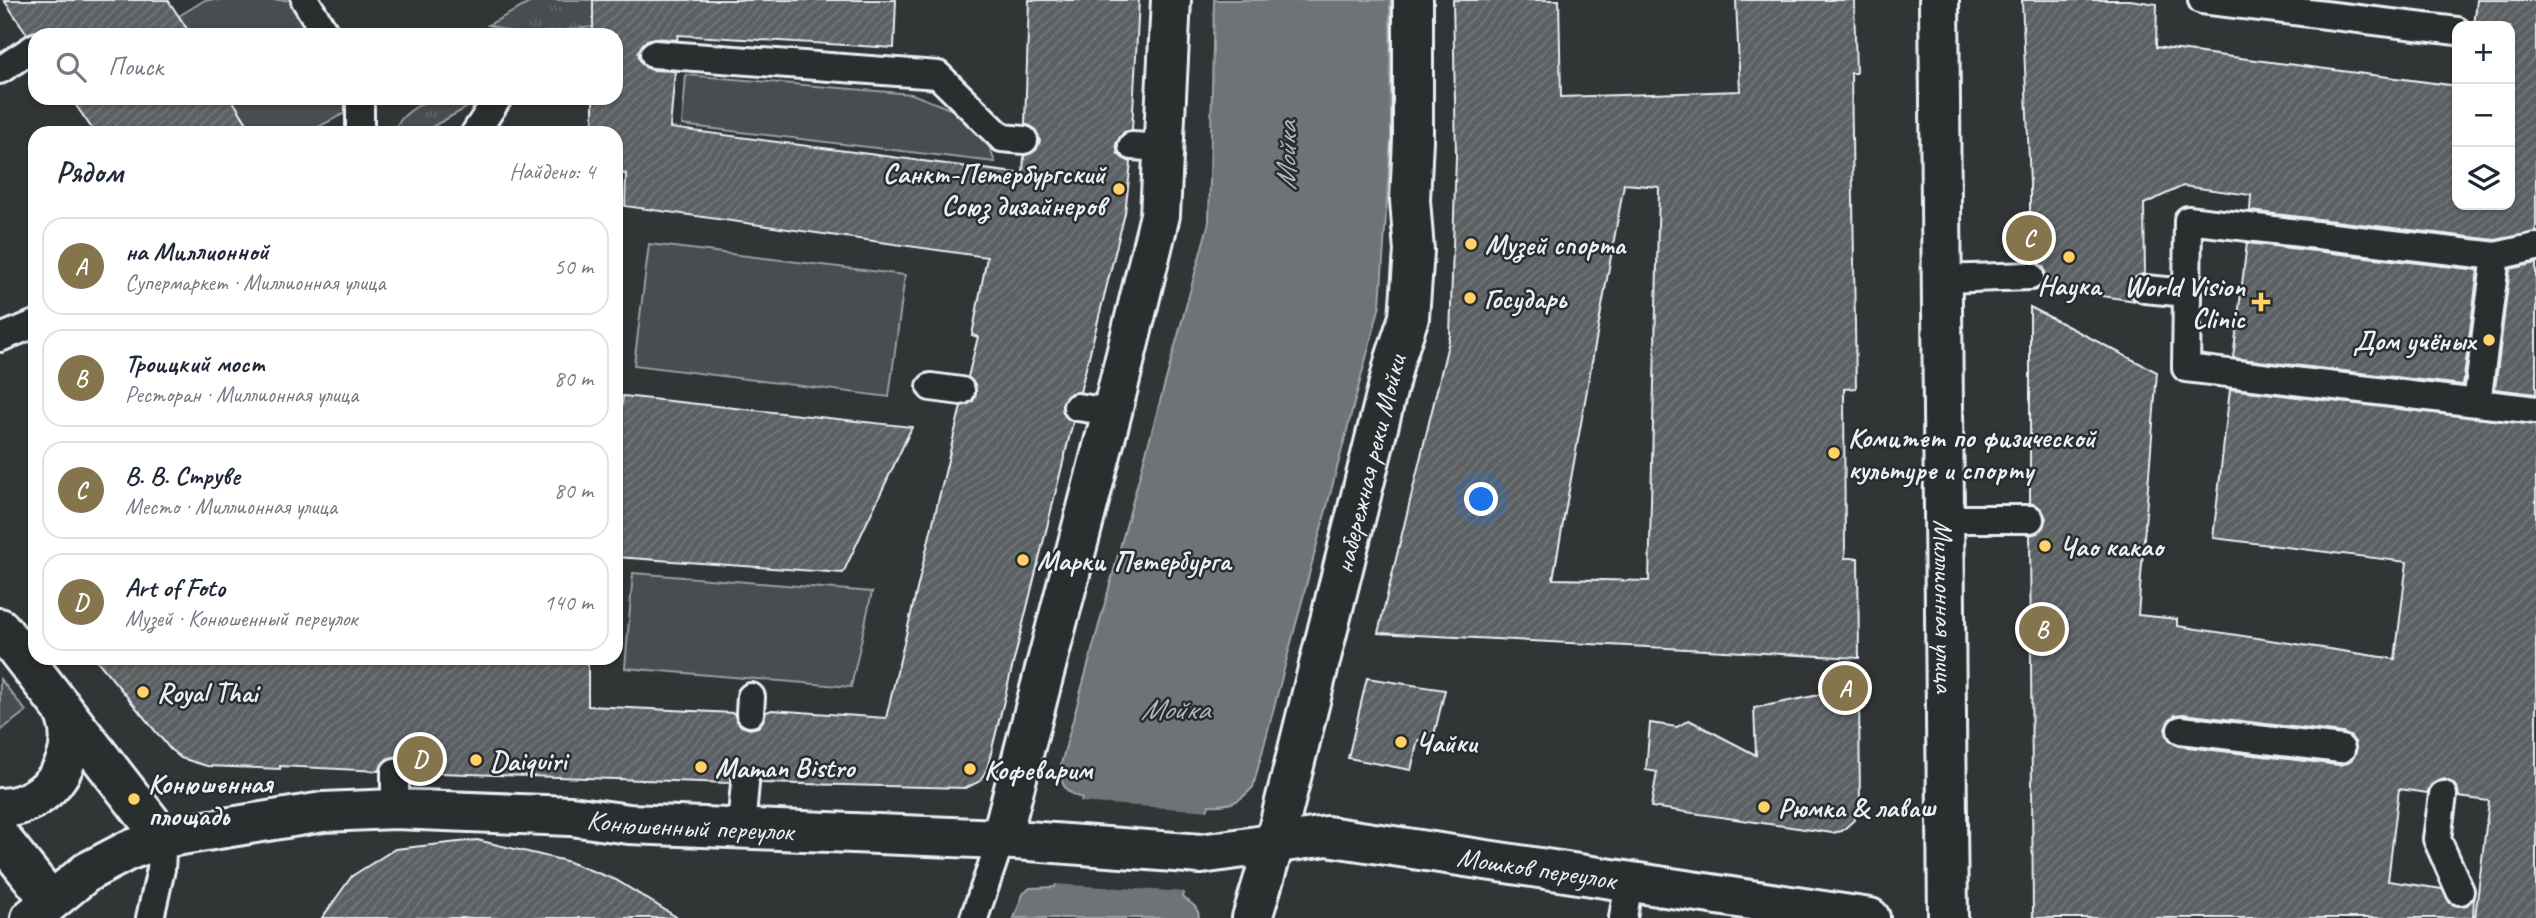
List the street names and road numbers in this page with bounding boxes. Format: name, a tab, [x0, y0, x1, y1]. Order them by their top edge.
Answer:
street label: набережная реки Мойки	[1325, 350, 1414, 577]
street label: Миллионная улица	[1926, 519, 1963, 695]
street label: Конюшенный переулок	[585, 801, 797, 849]
street label: Мошков переулок	[1455, 839, 1621, 898]

